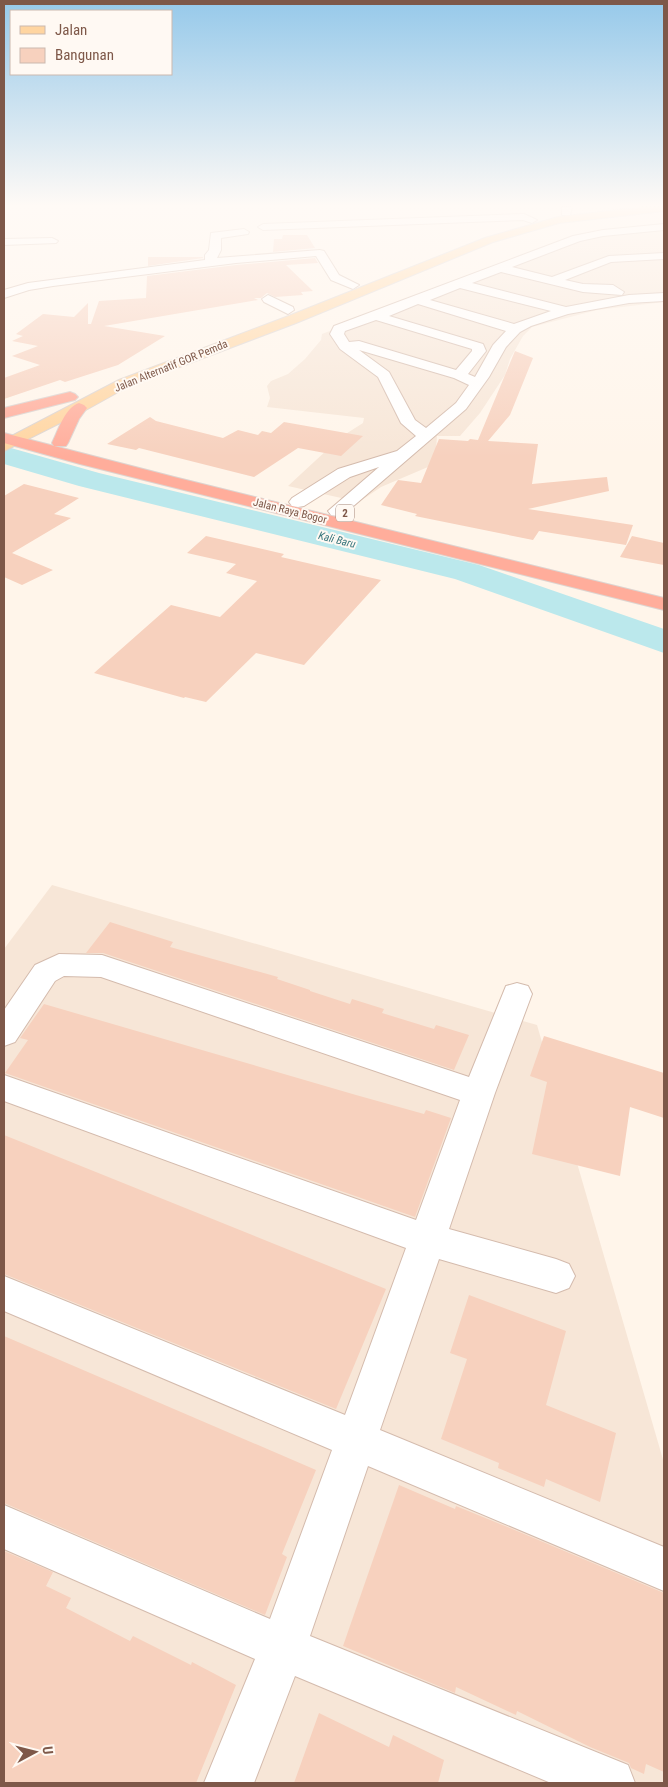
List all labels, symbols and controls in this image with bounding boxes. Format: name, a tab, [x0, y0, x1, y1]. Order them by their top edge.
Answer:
legend	[10, 10, 172, 75]
text: Jalan	[55, 21, 87, 39]
text: Bangunan	[55, 46, 114, 64]
street label: Jalan Alternatif GOR Pemda	[113, 337, 229, 395]
street label: Jalan Raya Bogor	[252, 496, 329, 527]
road number: 2	[336, 504, 354, 522]
water label: Kali Baru	[317, 529, 357, 551]
north arrow	[10, 1727, 60, 1777]
text: U	[39, 1745, 56, 1755]

